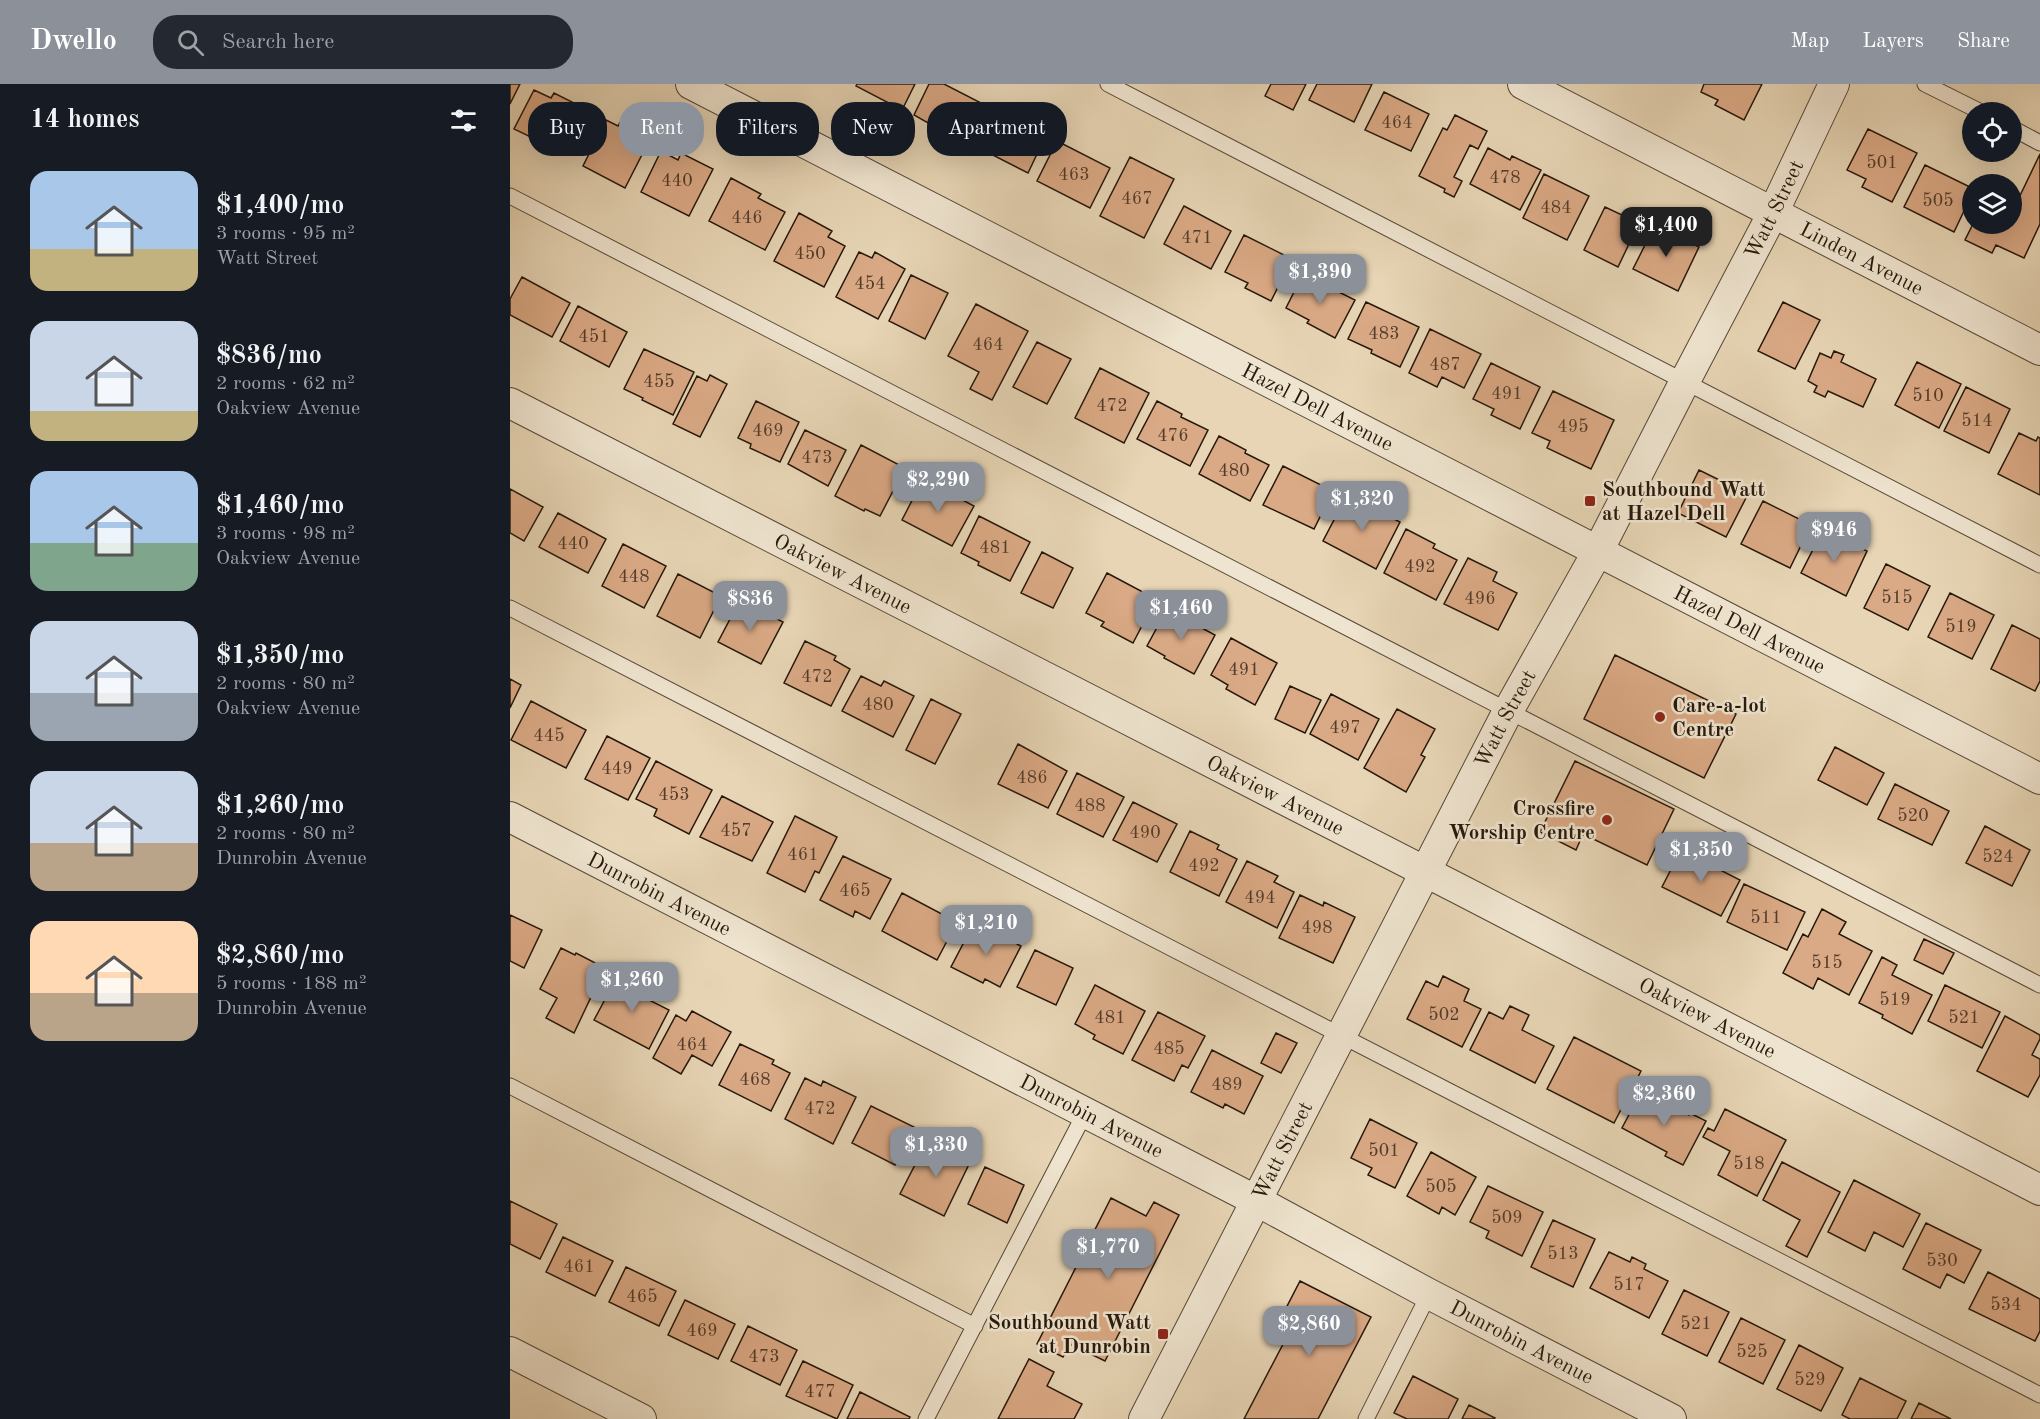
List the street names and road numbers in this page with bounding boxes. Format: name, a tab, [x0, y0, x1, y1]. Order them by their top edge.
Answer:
street label: Watt Street	[1742, 157, 1808, 263]
street label: Linden Avenue	[1796, 219, 1926, 300]
street label: Hazel Dell Avenue	[1238, 361, 1396, 456]
street label: Oakview Avenue	[770, 531, 914, 619]
street label: Hazel Dell Avenue	[1670, 583, 1828, 678]
street label: Watt Street	[1472, 667, 1541, 771]
street label: Oakview Avenue	[1203, 752, 1347, 840]
street label: Dunrobin Avenue	[583, 850, 734, 941]
street label: Oakview Avenue	[1635, 975, 1779, 1063]
street label: Dunrobin Avenue	[1016, 1072, 1166, 1163]
street label: Watt Street	[1250, 1099, 1317, 1204]
street label: Dunrobin Avenue	[1446, 1298, 1596, 1389]

